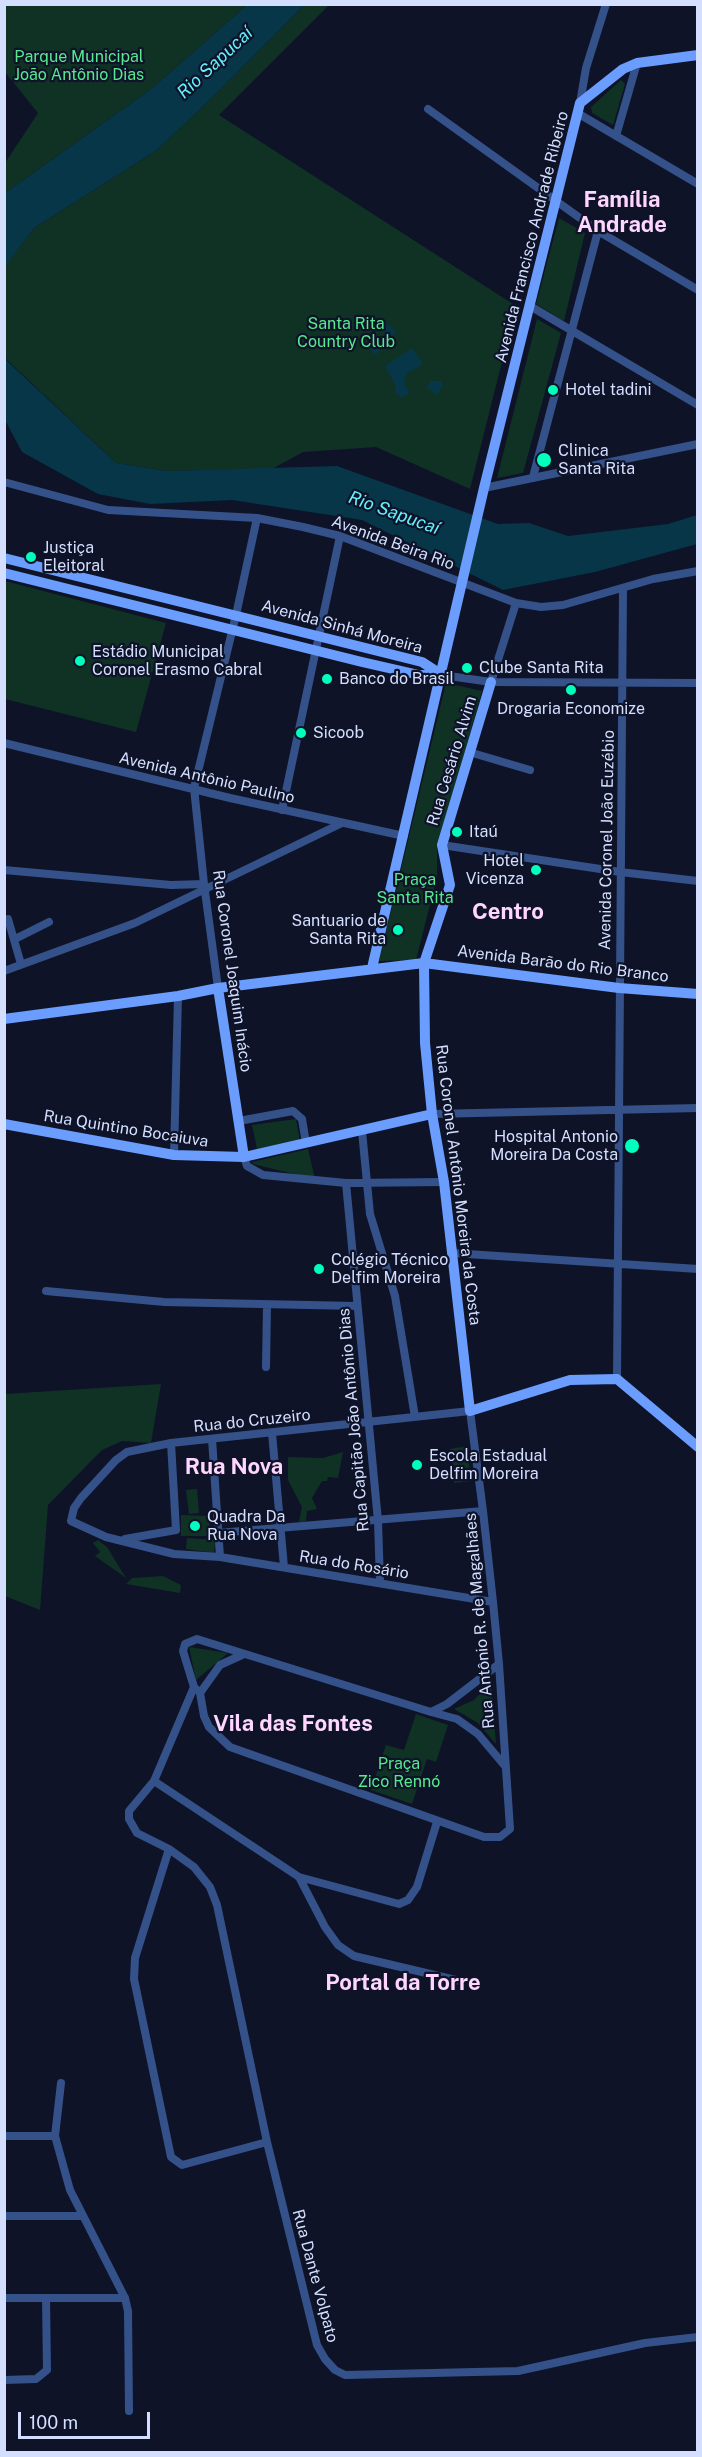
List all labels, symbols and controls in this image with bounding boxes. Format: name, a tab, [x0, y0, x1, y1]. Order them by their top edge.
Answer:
water label: Rio Sapucaí	[173, 23, 257, 103]
park label: Parque Municipal João Antônio Dias	[14, 47, 144, 85]
street label: Avenida Francisco Andrade Ribeiro	[491, 109, 573, 365]
district label: Família Andrade	[577, 187, 667, 238]
park label: Santa Rita Country Club	[297, 314, 395, 352]
place label: Hotel tadini	[565, 380, 652, 400]
marker: Hotel tadini	[546, 383, 560, 397]
place label: Clinica Santa Rita	[558, 441, 635, 479]
marker: Clinica Santa Rita	[535, 451, 553, 469]
water label: Rio Sapucaí	[346, 487, 442, 539]
street label: Avenida Beira Rio	[329, 512, 457, 574]
place label: Justiça Eleitoral	[43, 538, 105, 576]
marker: Justiça Eleitoral	[24, 550, 38, 564]
street label: Avenida Sinhá Moreira	[259, 596, 425, 658]
place label: Estádio Municipal Coronel Erasmo Cabral	[92, 642, 263, 680]
marker: Estádio Municipal Coronel Erasmo Cabral	[73, 654, 87, 668]
place label: Clube Santa Rita	[479, 658, 603, 678]
marker: Clube Santa Rita	[460, 661, 474, 675]
place label: Banco do Brasil	[339, 669, 454, 689]
marker: Banco do Brasil	[320, 672, 334, 686]
marker: Drogaria Economize	[564, 683, 578, 697]
street label: Rua Cesário Alvim	[423, 694, 481, 828]
place label: Drogaria Economize	[497, 699, 645, 719]
place label: Sicoob	[313, 723, 364, 743]
marker: Sicoob	[294, 726, 308, 740]
street label: Avenida Coronel João Euzébio	[595, 730, 619, 950]
street label: Avenida Antônio Paulino	[117, 748, 297, 808]
place label: Itaú	[469, 822, 498, 842]
marker: Itaú	[450, 825, 464, 839]
place label: Hotel Vicenza	[466, 851, 524, 889]
marker: Hotel Vicenza	[529, 863, 543, 877]
street label: Rua Coronel Joaquim Inácio	[208, 869, 256, 1073]
park label: Praça Santa Rita	[376, 870, 454, 908]
district label: Centro	[472, 899, 544, 925]
place label: Santuario de Santa Rita	[292, 911, 386, 949]
marker: Santuario de Santa Rita	[391, 923, 405, 937]
street label: Avenida Barão do Rio Branco	[456, 942, 670, 986]
street label: Rua Coronel Antônio Moreira da Costa	[431, 1044, 485, 1326]
street label: Rua Quintino Bocaiuva	[42, 1106, 210, 1152]
place label: Hospital Antonio Moreira Da Costa	[490, 1127, 618, 1165]
marker: Hospital Antonio Moreira Da Costa	[623, 1137, 641, 1155]
place label: Colégio Técnico Delfim Moreira	[331, 1250, 448, 1288]
marker: Colégio Técnico Delfim Moreira	[312, 1262, 326, 1276]
street label: Rua Capitão João Antônio Dias	[335, 1307, 373, 1533]
street label: Rua do Cruzeiro	[192, 1405, 312, 1437]
place label: Escola Estadual Delfim Moreira	[429, 1446, 547, 1484]
district label: Rua Nova	[185, 1454, 283, 1480]
marker: Escola Estadual Delfim Moreira	[410, 1458, 424, 1472]
place label: Quadra Da Rua Nova	[207, 1507, 285, 1545]
street label: Rua Antônio R. de Magalhães	[461, 1512, 499, 1730]
marker: Quadra Da Rua Nova	[188, 1519, 202, 1533]
street label: Rua do Rosário	[298, 1547, 410, 1583]
district label: Vila das Fontes	[213, 1711, 373, 1737]
park label: Praça Zico Rennó	[358, 1754, 440, 1792]
district label: Portal da Torre	[325, 1970, 481, 1996]
street label: Rua Dante Volpato	[288, 2207, 342, 2345]
scale bar	[21, 2400, 153, 2438]
text: 100 m	[29, 2412, 78, 2433]

